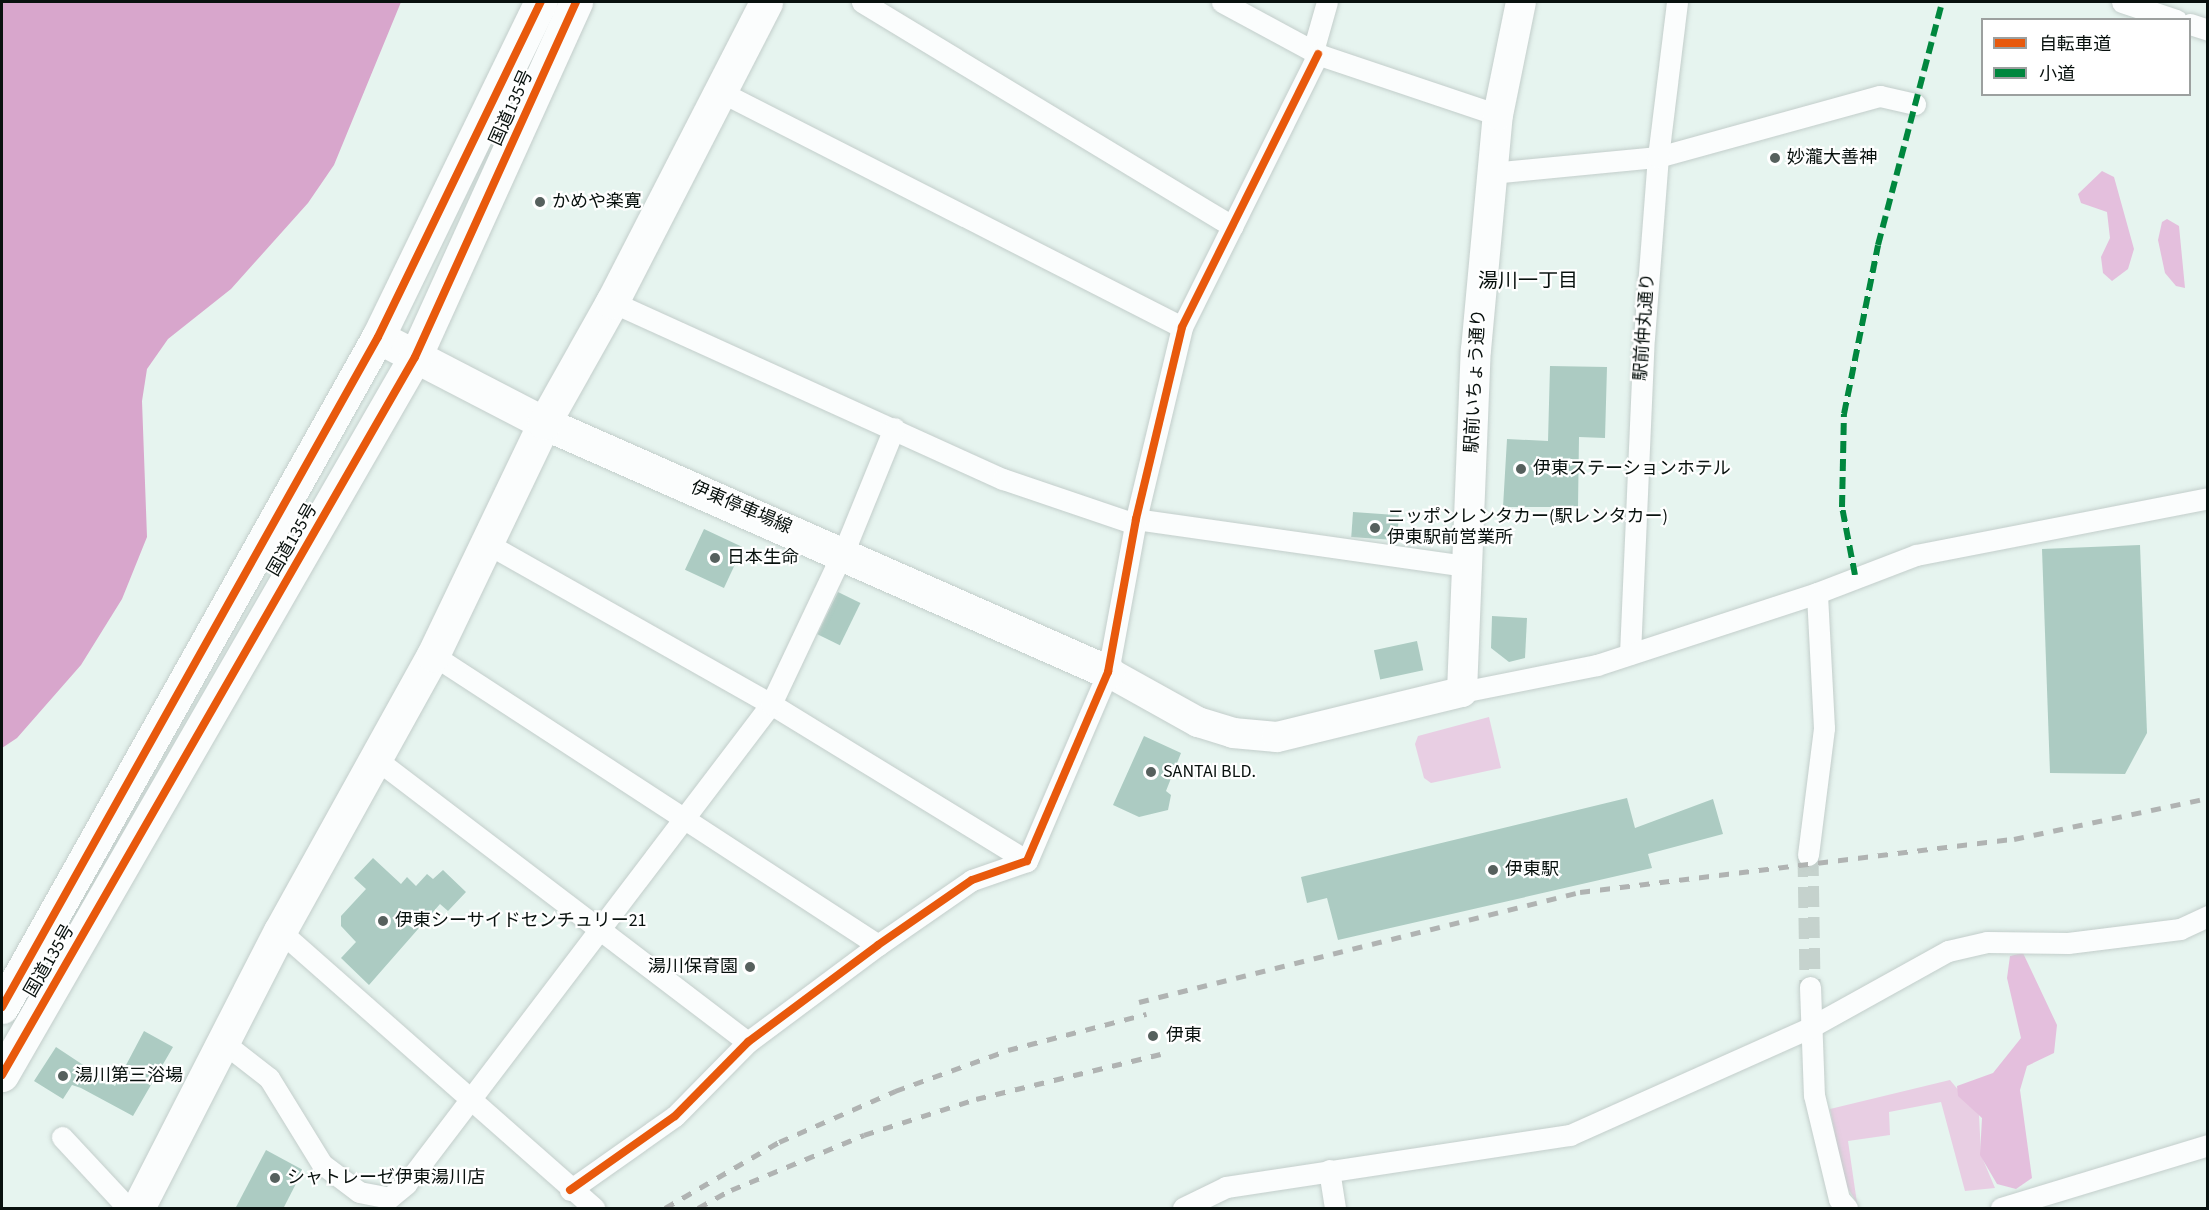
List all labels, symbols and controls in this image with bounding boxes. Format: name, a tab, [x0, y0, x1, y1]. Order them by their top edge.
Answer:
legend	[1981, 18, 2191, 96]
text: 自転車道	[2039, 32, 2111, 57]
text: 小道	[2039, 62, 2075, 87]
street label: 国道135号	[486, 67, 538, 149]
place label: 妙瀧大善神	[1787, 147, 1877, 169]
marker: 妙瀧大善神	[1768, 151, 1782, 165]
place label: かめや楽寛	[552, 191, 642, 213]
marker: かめや楽寛	[533, 195, 547, 209]
district label: 湯川一丁目	[1478, 269, 1578, 293]
street label: 駅前仲丸通り	[1630, 272, 1660, 382]
street label: 駅前いちょう通り	[1461, 309, 1491, 453]
place label: 伊東ステーションホテル	[1533, 458, 1731, 480]
marker: 伊東ステーションホテル	[1514, 462, 1528, 476]
street label: 伊東停車場線	[687, 477, 795, 539]
street label: 国道135号	[263, 500, 323, 580]
place label: ニッポンレンタカー(駅レンタカー) 伊東駅前営業所	[1387, 507, 1668, 550]
marker: ニッポンレンタカー(駅レンタカー) 伊東駅前営業所	[1368, 521, 1382, 535]
place label: 日本生命	[727, 547, 799, 569]
marker: 日本生命	[708, 551, 722, 565]
place label: SANTAI BLD.	[1163, 761, 1256, 783]
marker: SANTAI BLD.	[1144, 765, 1158, 779]
place label: 伊東駅	[1505, 859, 1559, 881]
marker: 伊東駅	[1486, 863, 1500, 877]
place label: 伊東シーサイドセンチュリー21	[395, 910, 647, 932]
marker: 伊東シーサイドセンチュリー21	[376, 914, 390, 928]
street label: 国道135号	[20, 921, 80, 1001]
place label: 湯川保育園	[648, 956, 738, 978]
marker: 湯川保育園	[743, 960, 757, 974]
place label: 伊東	[1166, 1025, 1202, 1047]
marker: 伊東	[1144, 1027, 1162, 1045]
place label: 湯川第三浴場	[75, 1065, 183, 1087]
marker: 湯川第三浴場	[56, 1069, 70, 1083]
place label: シャトレーゼ伊東湯川店	[287, 1167, 485, 1189]
marker: シャトレーゼ伊東湯川店	[268, 1171, 282, 1185]

